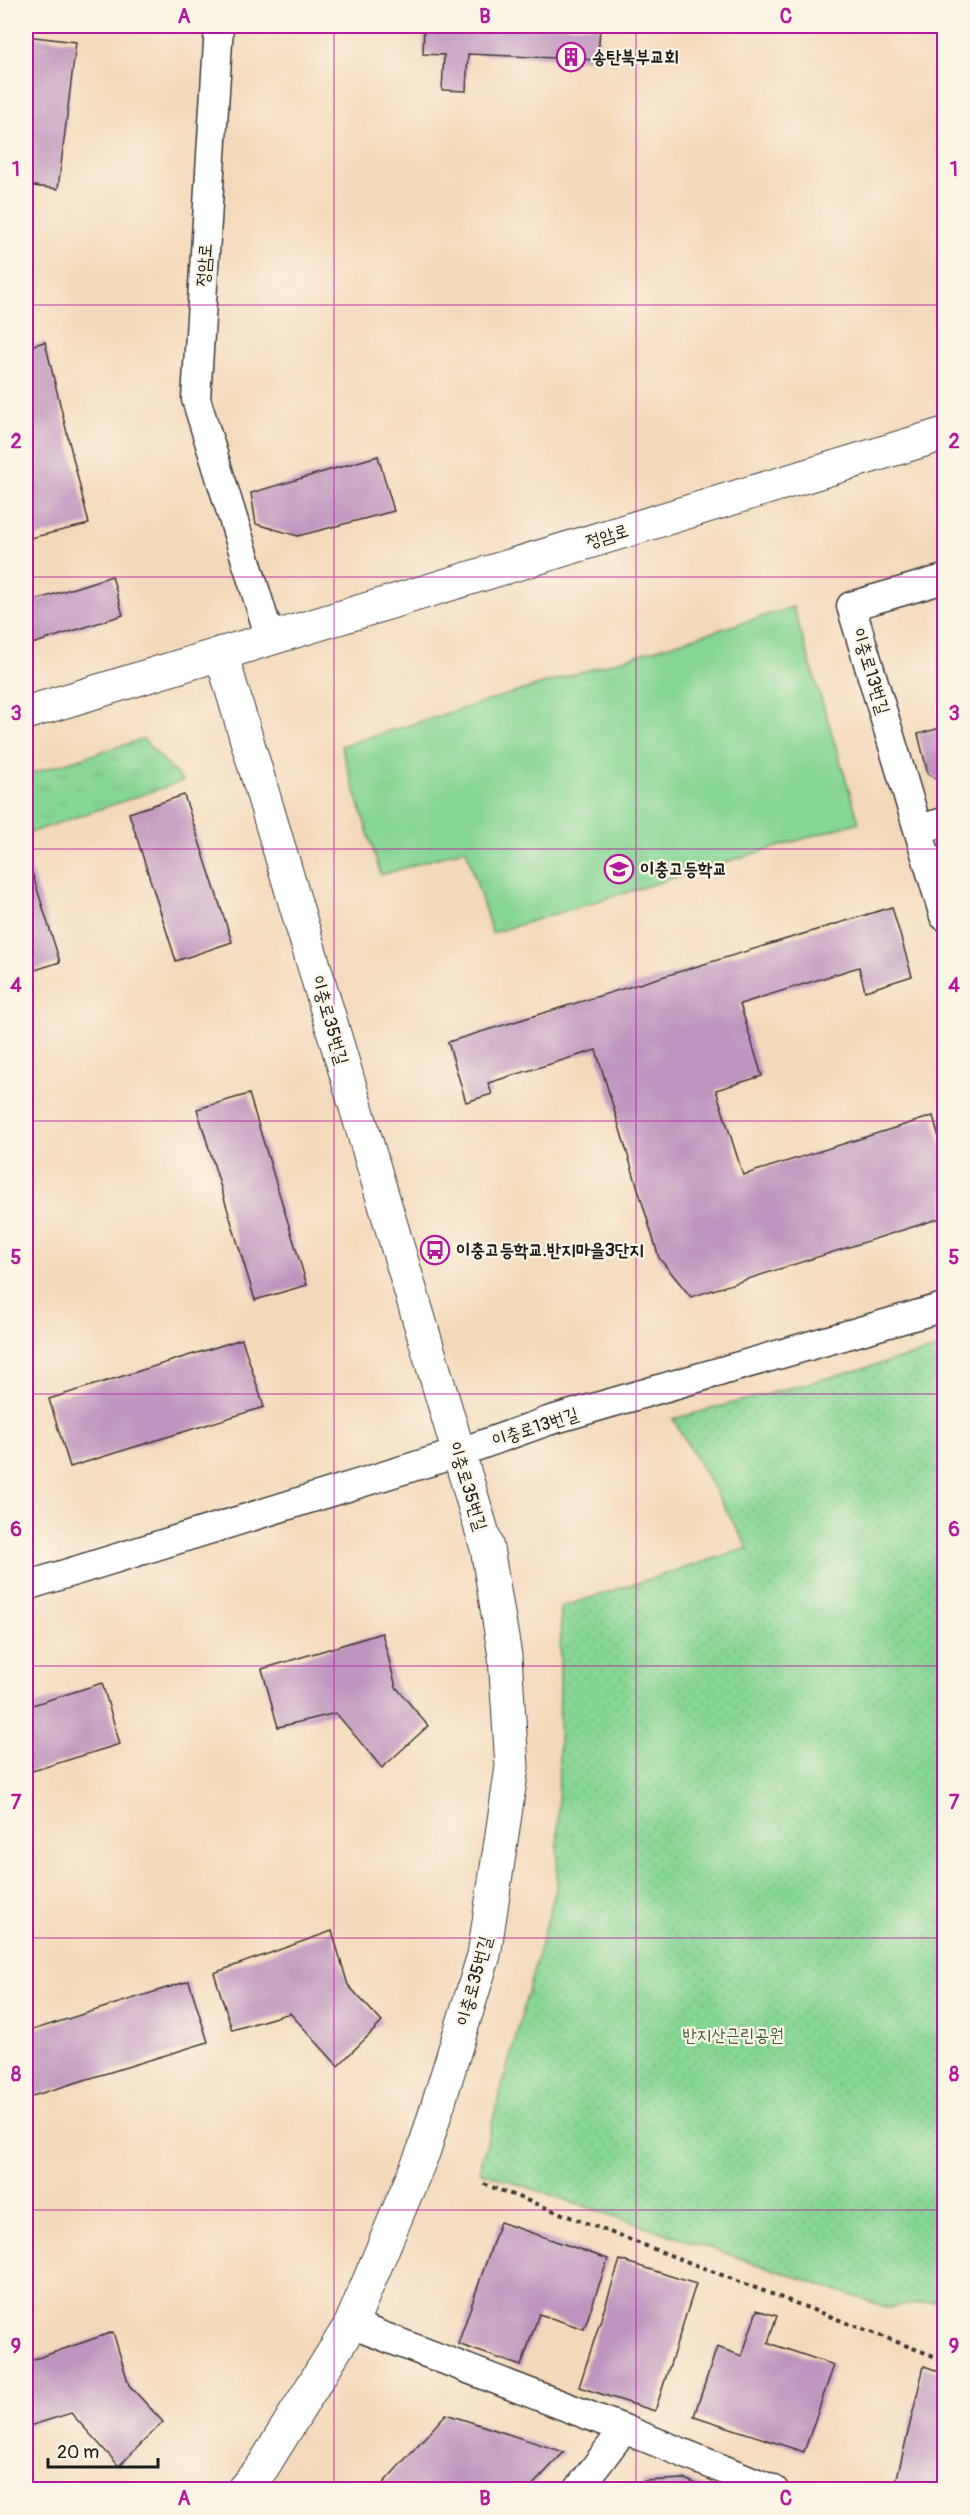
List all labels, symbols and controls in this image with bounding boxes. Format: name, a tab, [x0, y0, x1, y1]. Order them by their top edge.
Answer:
text: A	[178, 4, 191, 29]
text: B	[479, 4, 491, 29]
text: C	[780, 4, 792, 29]
building icon: 송탄북부교회	[555, 41, 587, 73]
place label: 송탄북부교회	[592, 46, 679, 69]
text: 1	[12, 157, 20, 182]
text: 1	[950, 157, 958, 182]
street label: 정암로	[192, 243, 217, 288]
text: 2	[10, 429, 22, 454]
text: 2	[948, 429, 960, 454]
street label: 정암로	[583, 519, 631, 554]
street label: 이충로13번길	[846, 625, 895, 718]
text: 3	[10, 701, 22, 726]
text: 3	[948, 701, 960, 726]
school or university icon: 이충고등학교	[603, 853, 635, 885]
place label: 이충고등학교	[640, 858, 727, 881]
text: 4	[10, 973, 22, 998]
street label: 이충로35번길	[306, 973, 353, 1068]
text: 4	[948, 973, 960, 998]
bus stop icon: 이충고등학교.반지마을3단지	[419, 1234, 451, 1266]
place label: 이충고등학교.반지마을3단지	[456, 1239, 644, 1262]
text: 5	[11, 1245, 22, 1270]
text: 5	[949, 1245, 960, 1270]
street label: 이충로13번길	[489, 1403, 582, 1452]
street label: 이충로35번길	[443, 1439, 492, 1534]
text: 6	[10, 1517, 22, 1542]
text: 6	[948, 1517, 960, 1542]
text: 7	[11, 1790, 22, 1815]
text: 7	[949, 1790, 960, 1815]
street label: 이충로35번길	[451, 1933, 498, 2029]
park label: 반지산근린공원	[682, 2024, 784, 2047]
text: 8	[11, 2062, 21, 2087]
text: 8	[949, 2062, 959, 2087]
text: 9	[11, 2334, 21, 2359]
text: 9	[949, 2334, 959, 2359]
scale bar	[48, 2431, 158, 2469]
text: 20 m	[57, 2441, 99, 2464]
text: A	[178, 2486, 191, 2511]
text: B	[479, 2486, 491, 2511]
text: C	[780, 2486, 792, 2511]

